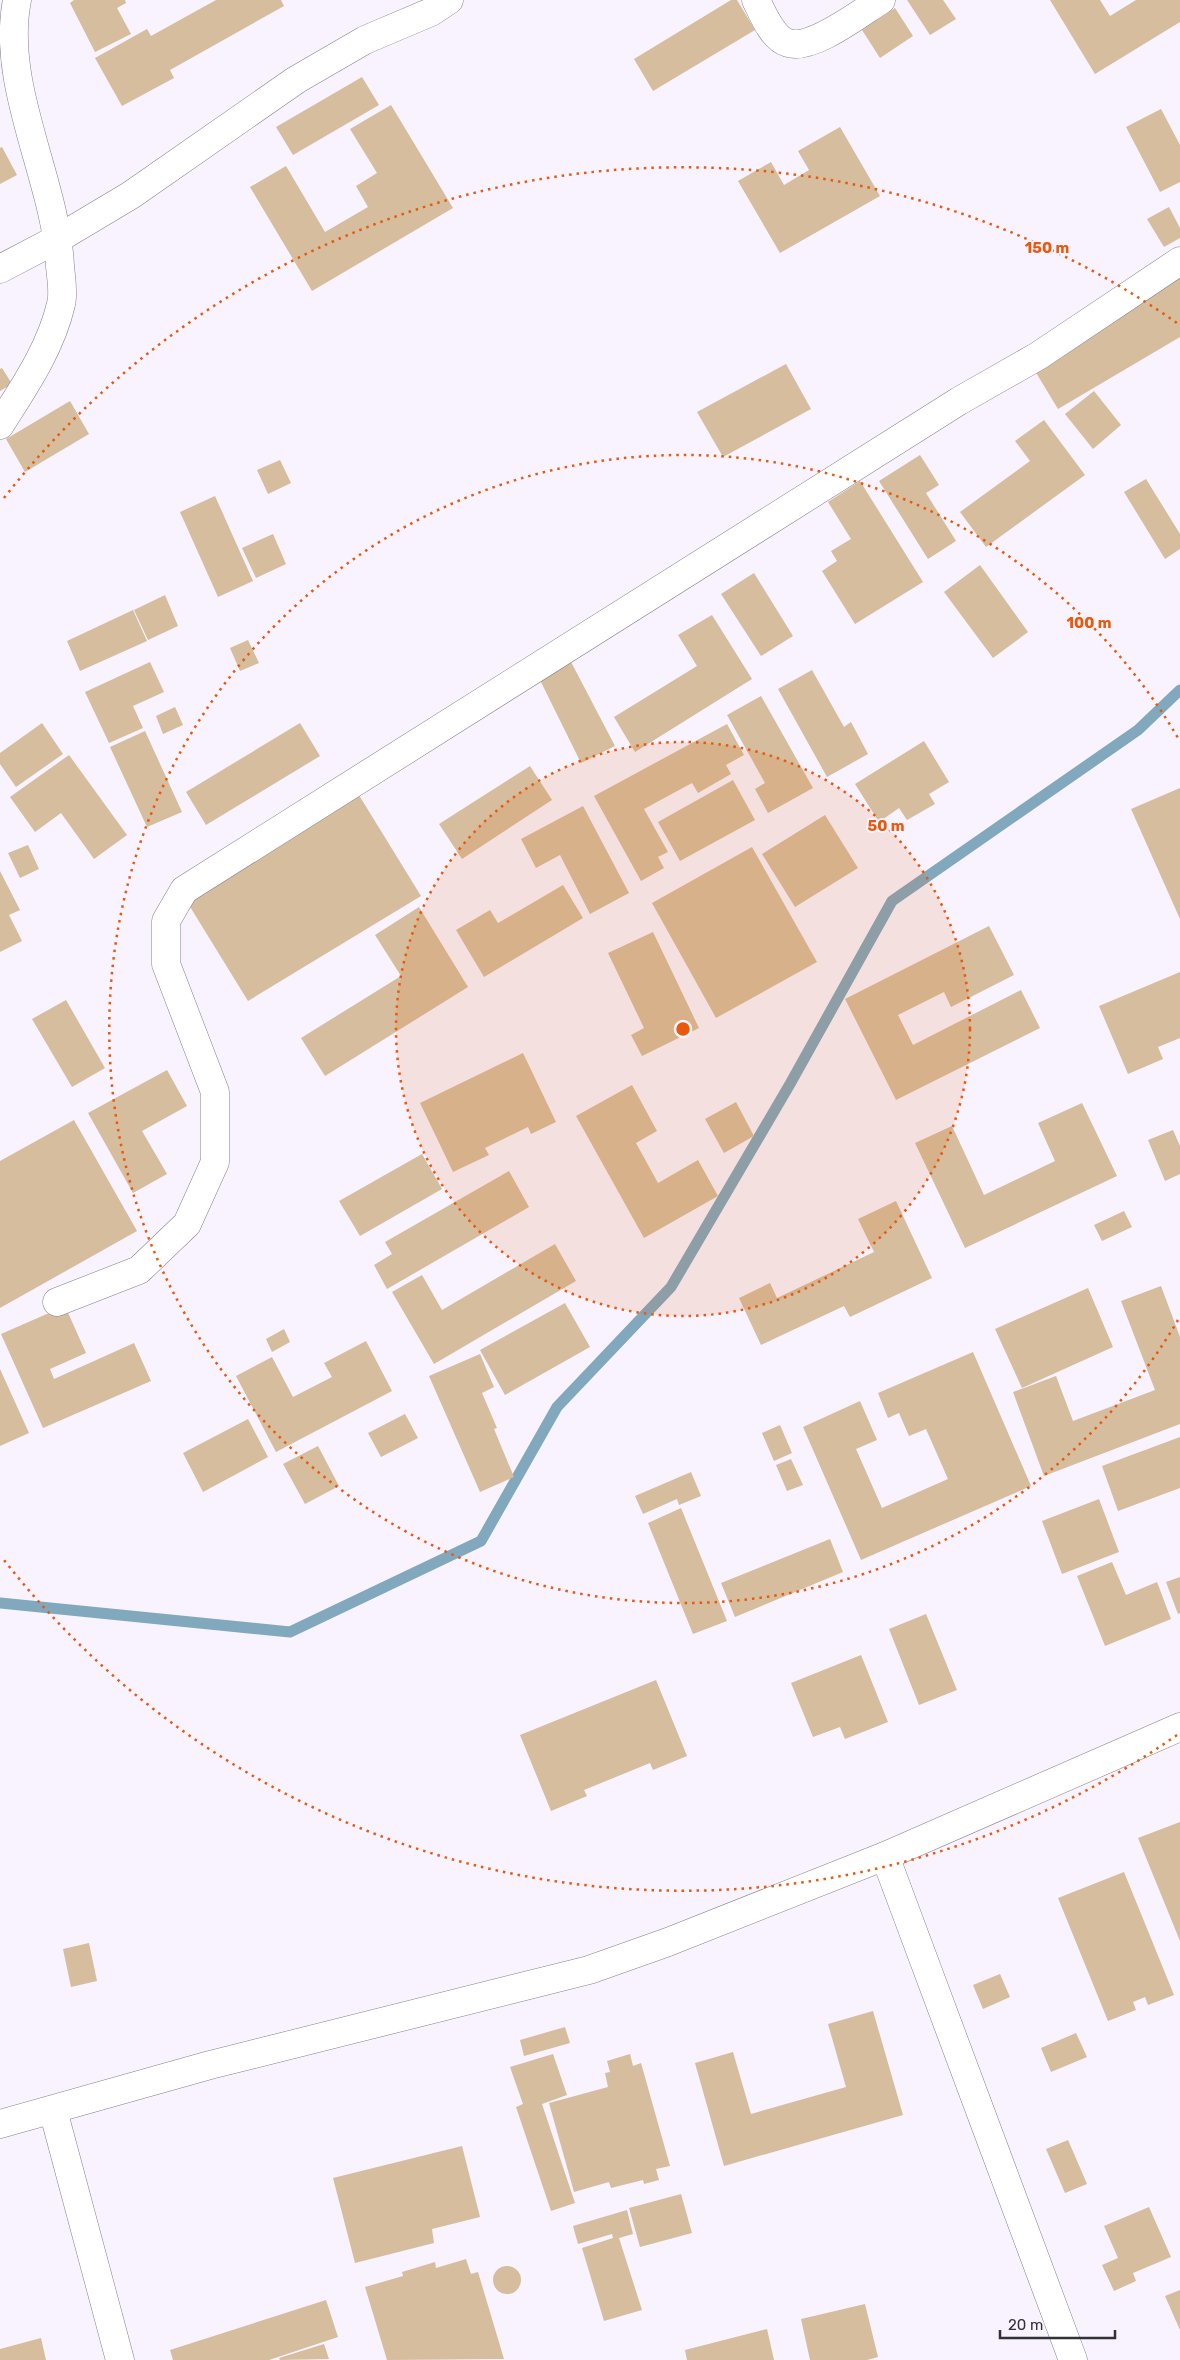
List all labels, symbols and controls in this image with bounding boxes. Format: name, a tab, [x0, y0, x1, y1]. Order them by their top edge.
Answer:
text: 150 m	[1025, 239, 1069, 257]
text: 100 m	[1067, 614, 1111, 632]
text: 50 m	[868, 817, 904, 835]
centre of rings	[674, 1020, 692, 1038]
scale bar	[1000, 2308, 1115, 2340]
text: 20 m	[1008, 2316, 1043, 2334]

